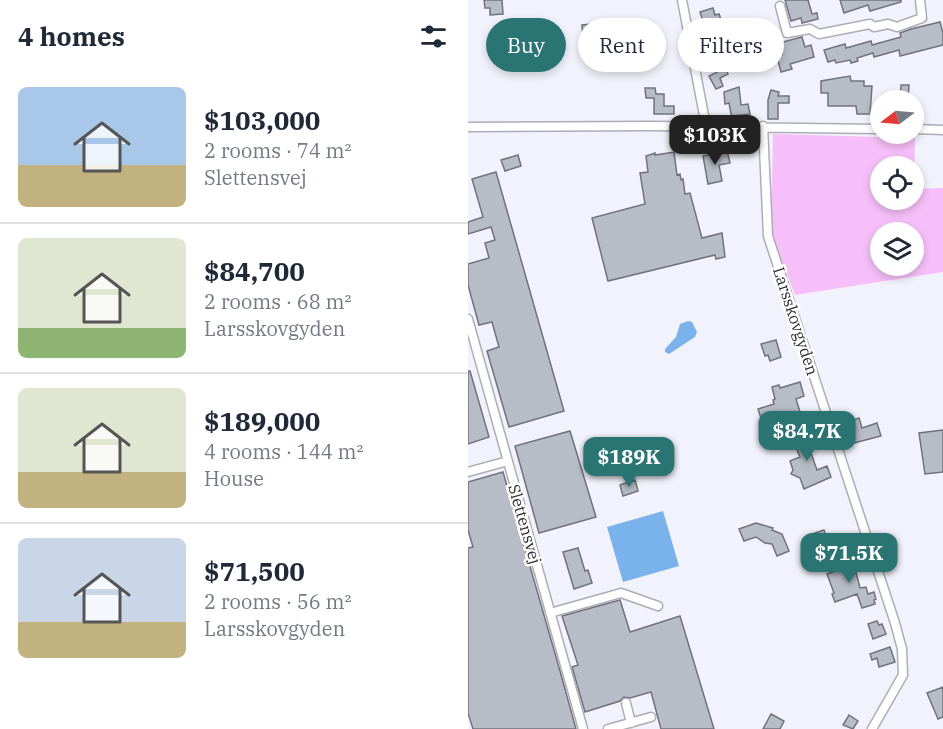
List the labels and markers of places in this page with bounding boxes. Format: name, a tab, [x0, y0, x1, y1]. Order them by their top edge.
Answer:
pin: $103K	[673, 115, 757, 166]
pin: $84.7K	[758, 411, 856, 462]
pin: $189K	[587, 437, 671, 488]
pin: $71.5K	[800, 533, 898, 584]

